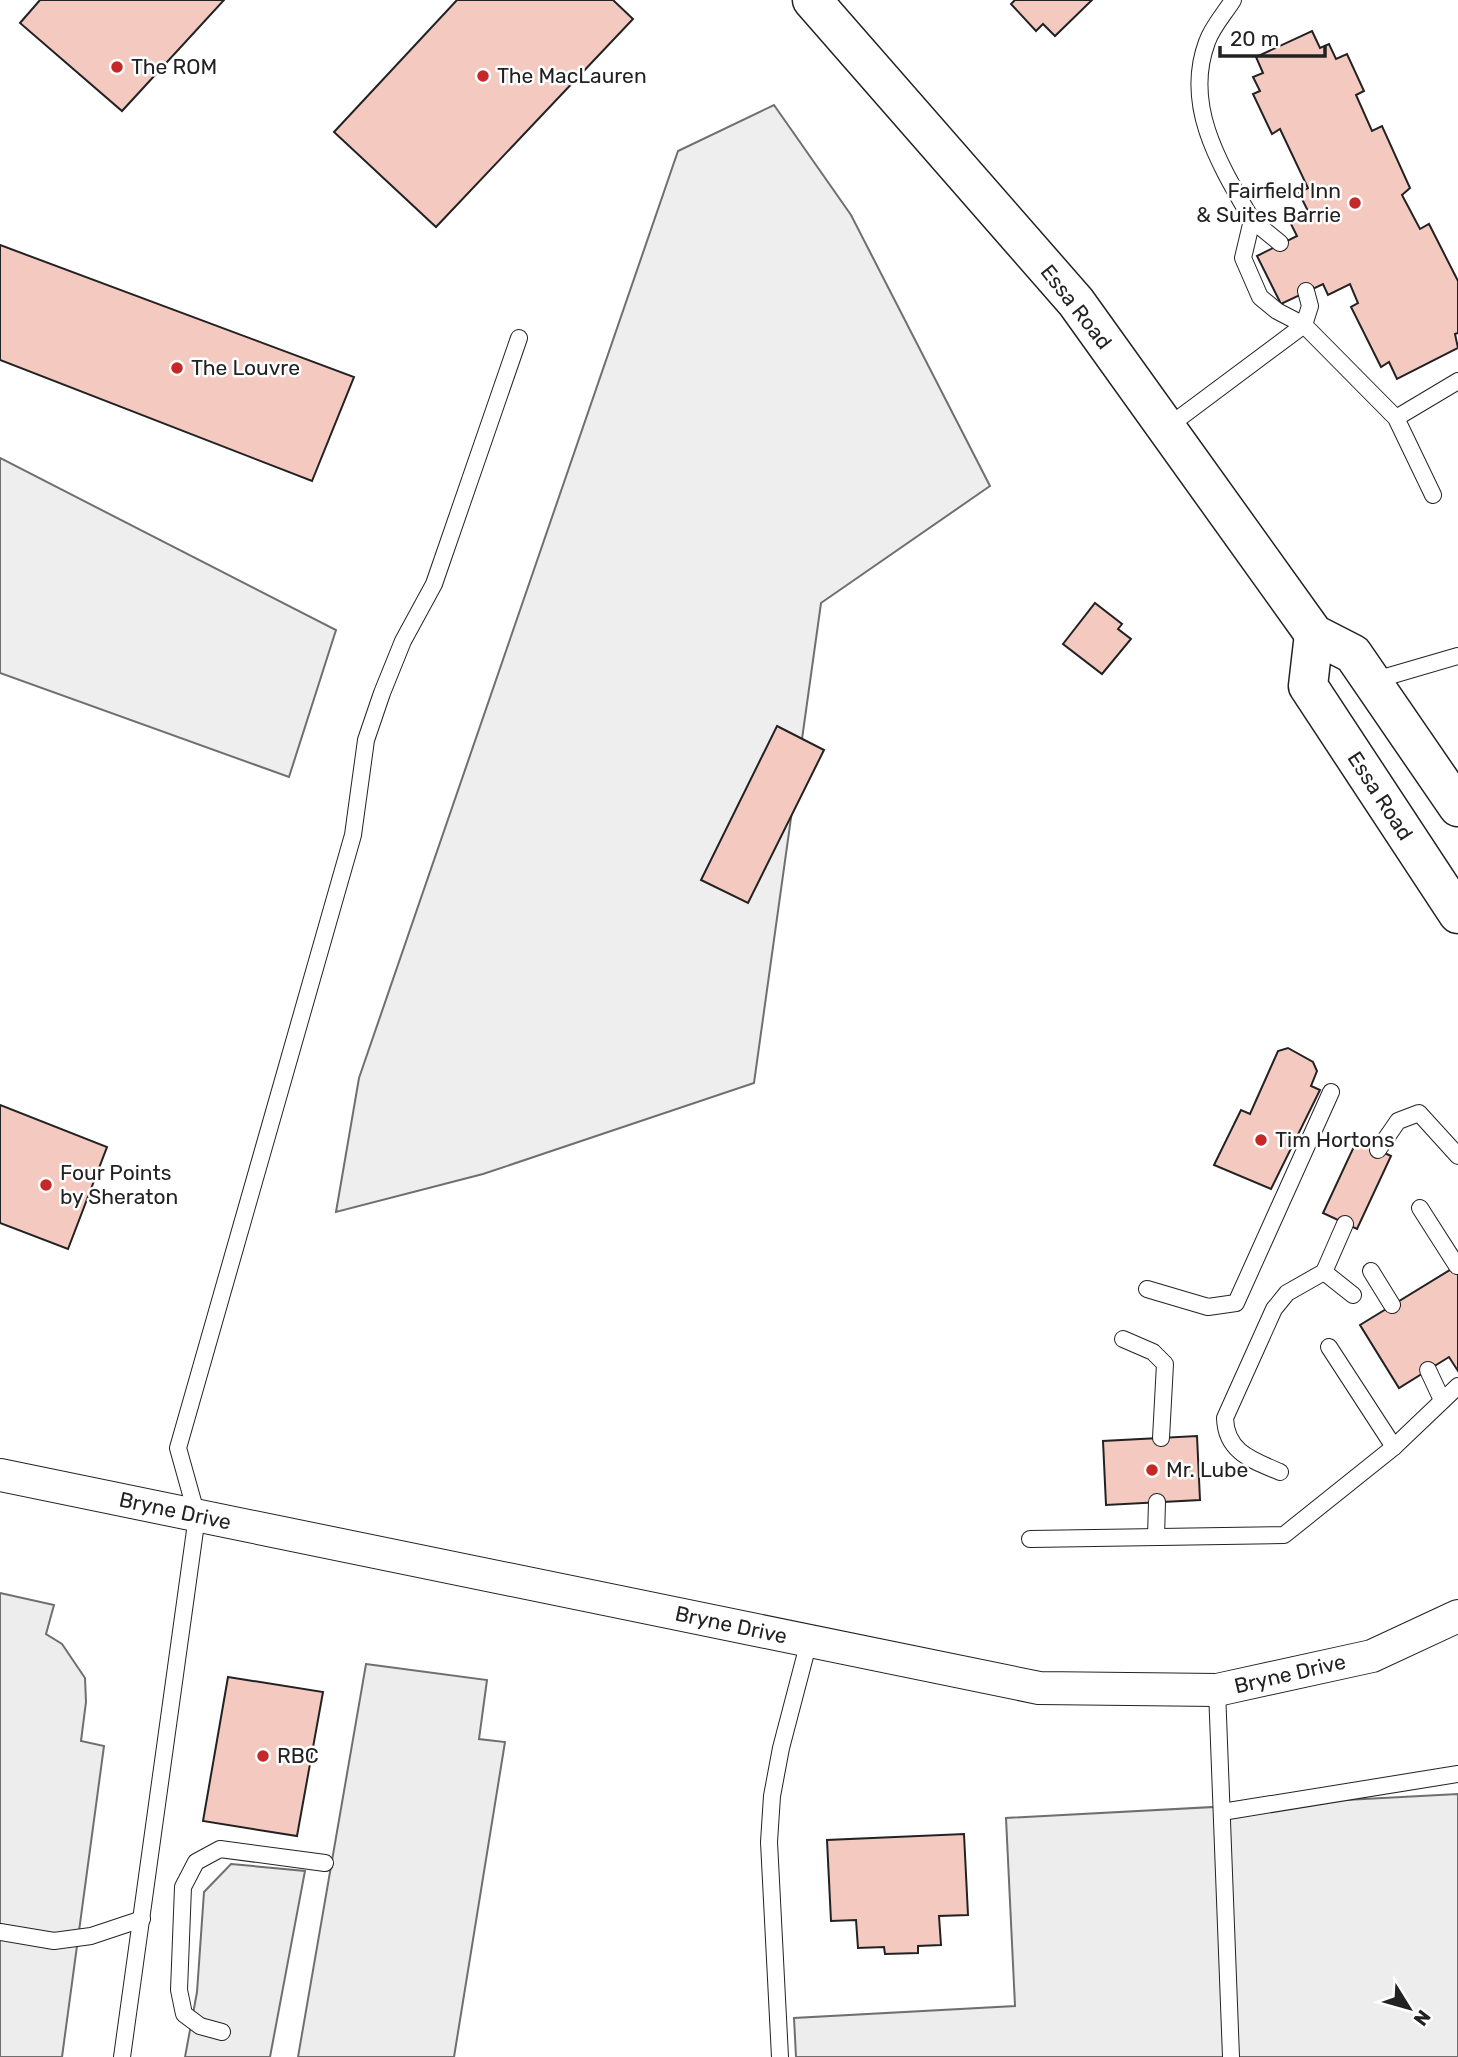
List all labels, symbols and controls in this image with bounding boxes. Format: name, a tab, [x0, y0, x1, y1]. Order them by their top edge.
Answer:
scale bar	[1220, 14, 1325, 58]
text: 20 m	[1230, 26, 1279, 51]
place label: The ROM	[131, 54, 217, 79]
marker: The ROM	[109, 59, 125, 75]
place label: The MacLauren	[497, 63, 647, 88]
marker: The MacLauren	[475, 68, 491, 84]
place label: Fairfield Inn & Suites Barrie	[1196, 178, 1341, 227]
marker: Fairfield Inn & Suites Barrie	[1347, 195, 1363, 211]
street label: Essa Road	[1036, 259, 1117, 354]
place label: The Louvre	[191, 355, 300, 380]
marker: The Louvre	[169, 360, 185, 376]
street label: Essa Road	[1343, 747, 1418, 845]
place label: Tim Hortons	[1275, 1127, 1395, 1152]
marker: Tim Hortons	[1253, 1132, 1269, 1148]
place label: Four Points by Sheraton	[60, 1160, 178, 1209]
marker: Four Points by Sheraton	[38, 1177, 54, 1193]
place label: Mr. Lube	[1166, 1457, 1248, 1482]
marker: Mr. Lube	[1144, 1462, 1160, 1478]
street label: Bryne Drive	[117, 1486, 233, 1535]
street label: Bryne Drive	[673, 1600, 789, 1649]
street label: Bryne Drive	[1232, 1649, 1348, 1698]
place label: RBC	[277, 1743, 319, 1768]
marker: RBC	[255, 1748, 271, 1764]
north arrow	[1374, 1973, 1444, 2043]
text: N	[1409, 2006, 1435, 2030]

